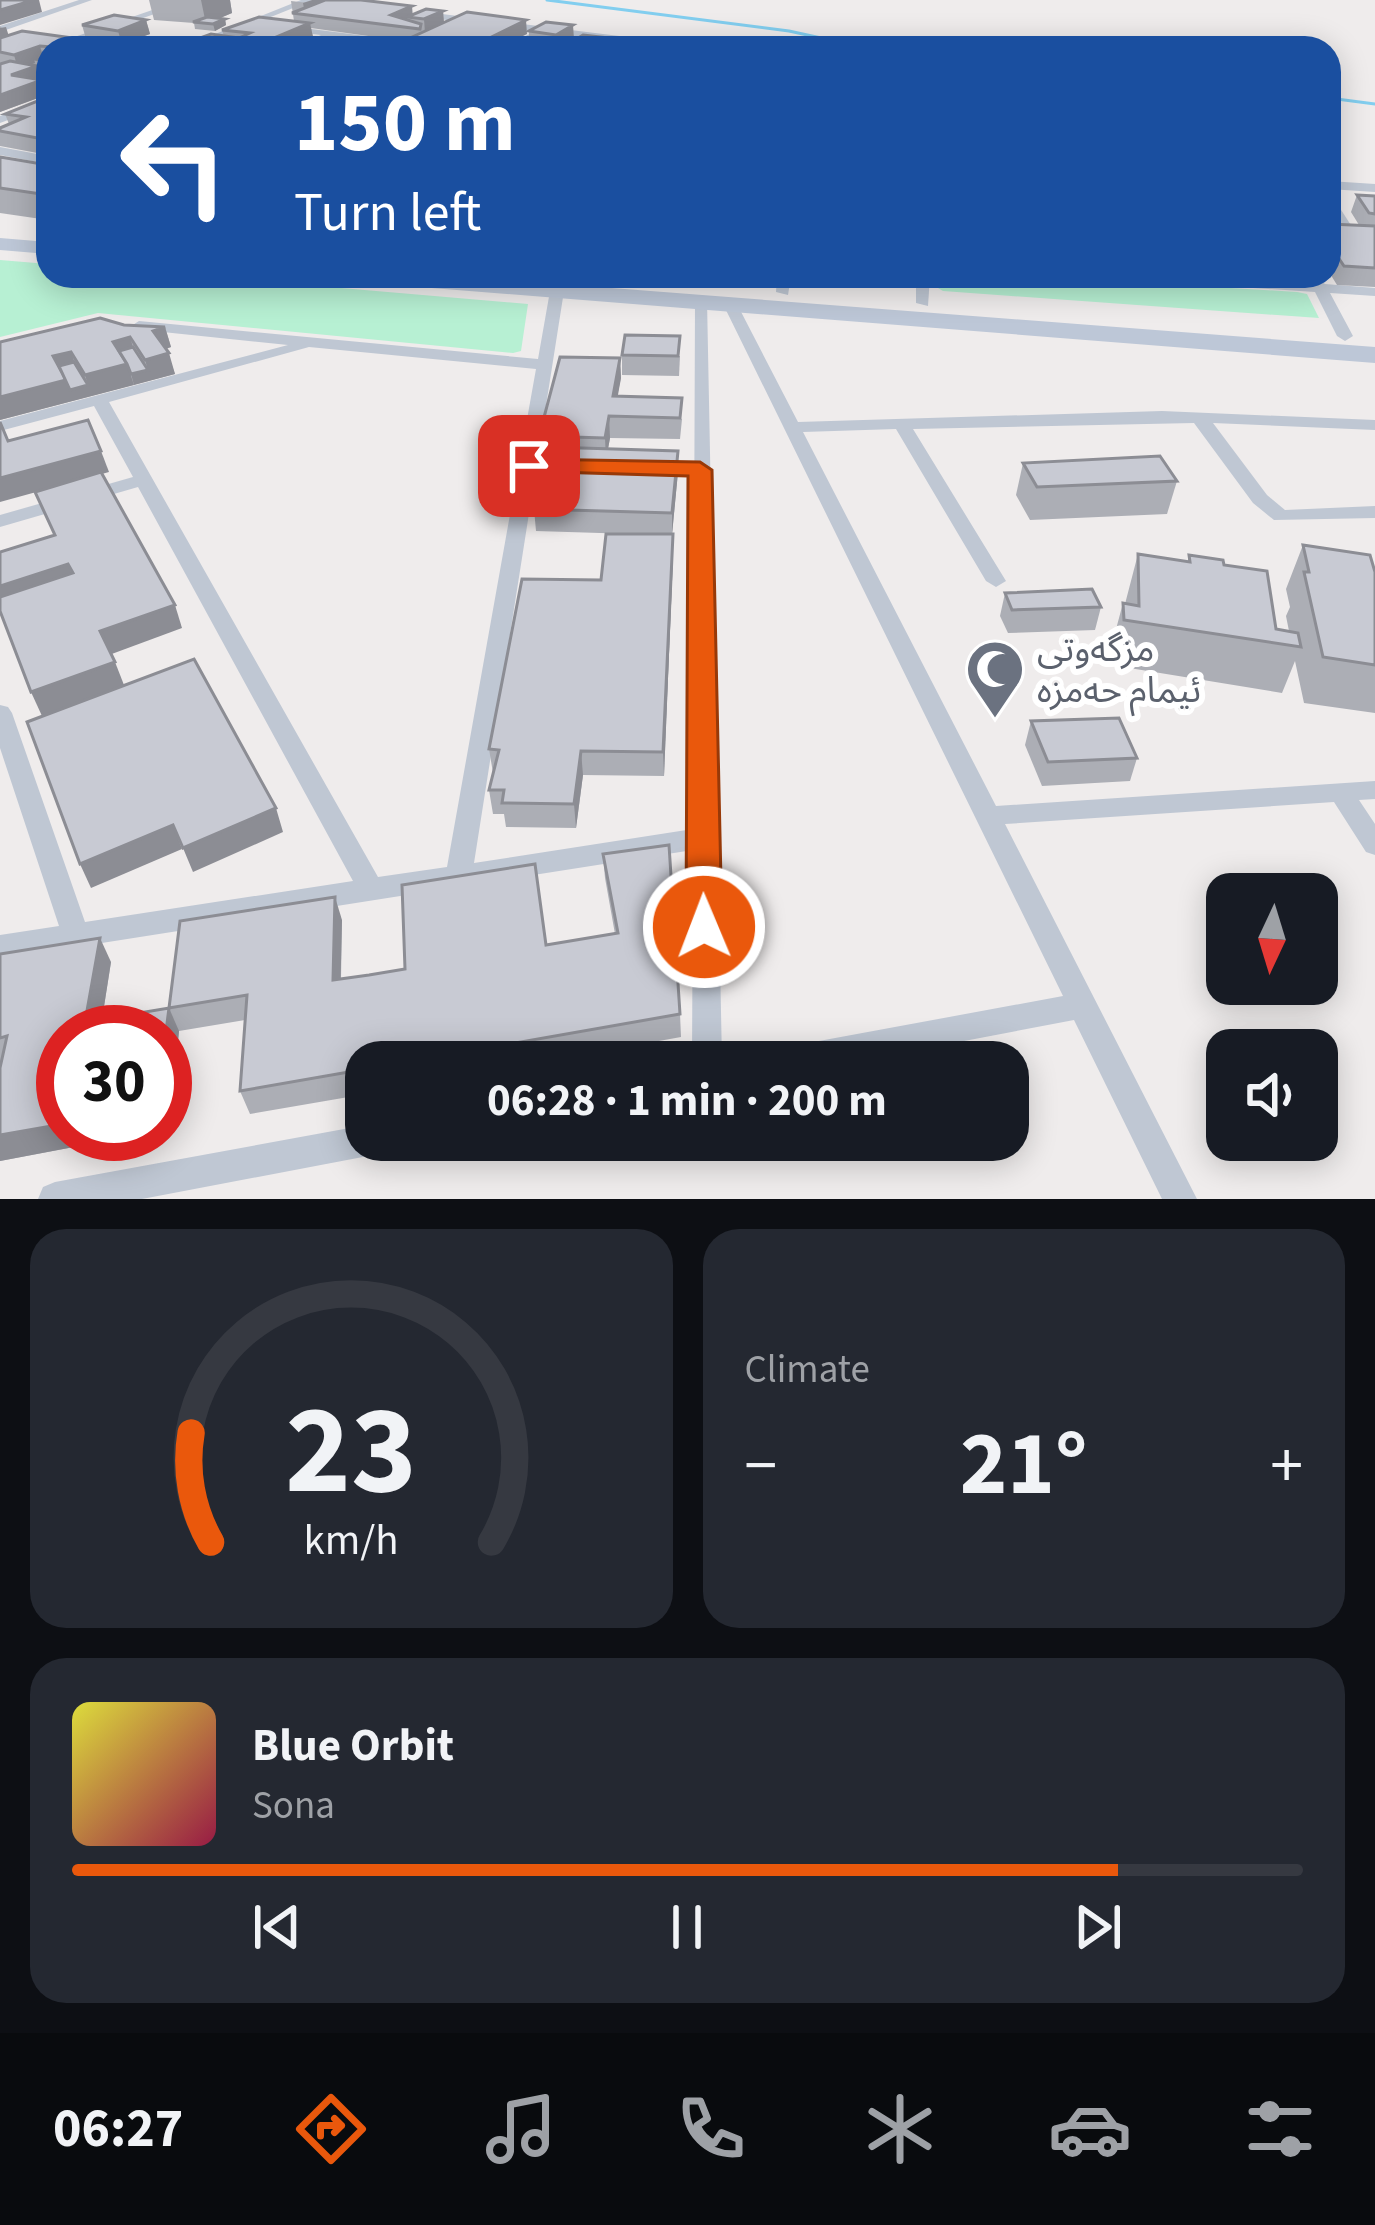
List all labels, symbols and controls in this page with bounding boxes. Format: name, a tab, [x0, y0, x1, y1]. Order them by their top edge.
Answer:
text: 150 m	[294, 64, 516, 184]
icon: left	[96, 84, 252, 240]
text: Turn left	[294, 175, 481, 252]
pin	[478, 415, 580, 517]
icon: arrive	[496, 433, 562, 499]
place label: مزگەوتی ئیمام حەمزە	[1037, 624, 1201, 717]
mosque icon: مزگەوتی ئیمام حەمزە	[964, 638, 1026, 720]
position arrow	[641, 864, 767, 990]
north arrow	[1206, 873, 1338, 1005]
map controls	[1206, 873, 1338, 1161]
speed limit sign: 30	[36, 1005, 192, 1161]
button: sound	[1206, 1029, 1338, 1161]
text: 06:28 · 1 min · 200 m	[487, 1069, 887, 1133]
text: Climate	[745, 1342, 870, 1398]
text: 23	[285, 1363, 417, 1541]
text: 21°	[960, 1401, 1088, 1529]
text: −	[745, 1419, 777, 1513]
text: +	[1270, 1419, 1303, 1513]
text: km/h	[304, 1509, 399, 1570]
text: Blue Orbit	[252, 1714, 454, 1778]
text: Sona	[252, 1778, 335, 1834]
icon: previous	[244, 1894, 310, 1960]
icon: pause	[654, 1894, 720, 1960]
icon: next	[1065, 1894, 1131, 1960]
icon: directions	[289, 2087, 373, 2171]
icon: music	[479, 2087, 563, 2171]
icon: phone	[669, 2087, 753, 2171]
icon: climate	[858, 2087, 942, 2171]
icon: car	[1048, 2087, 1132, 2171]
icon: filters	[1238, 2087, 1322, 2171]
text: 06:27	[53, 2091, 183, 2168]

